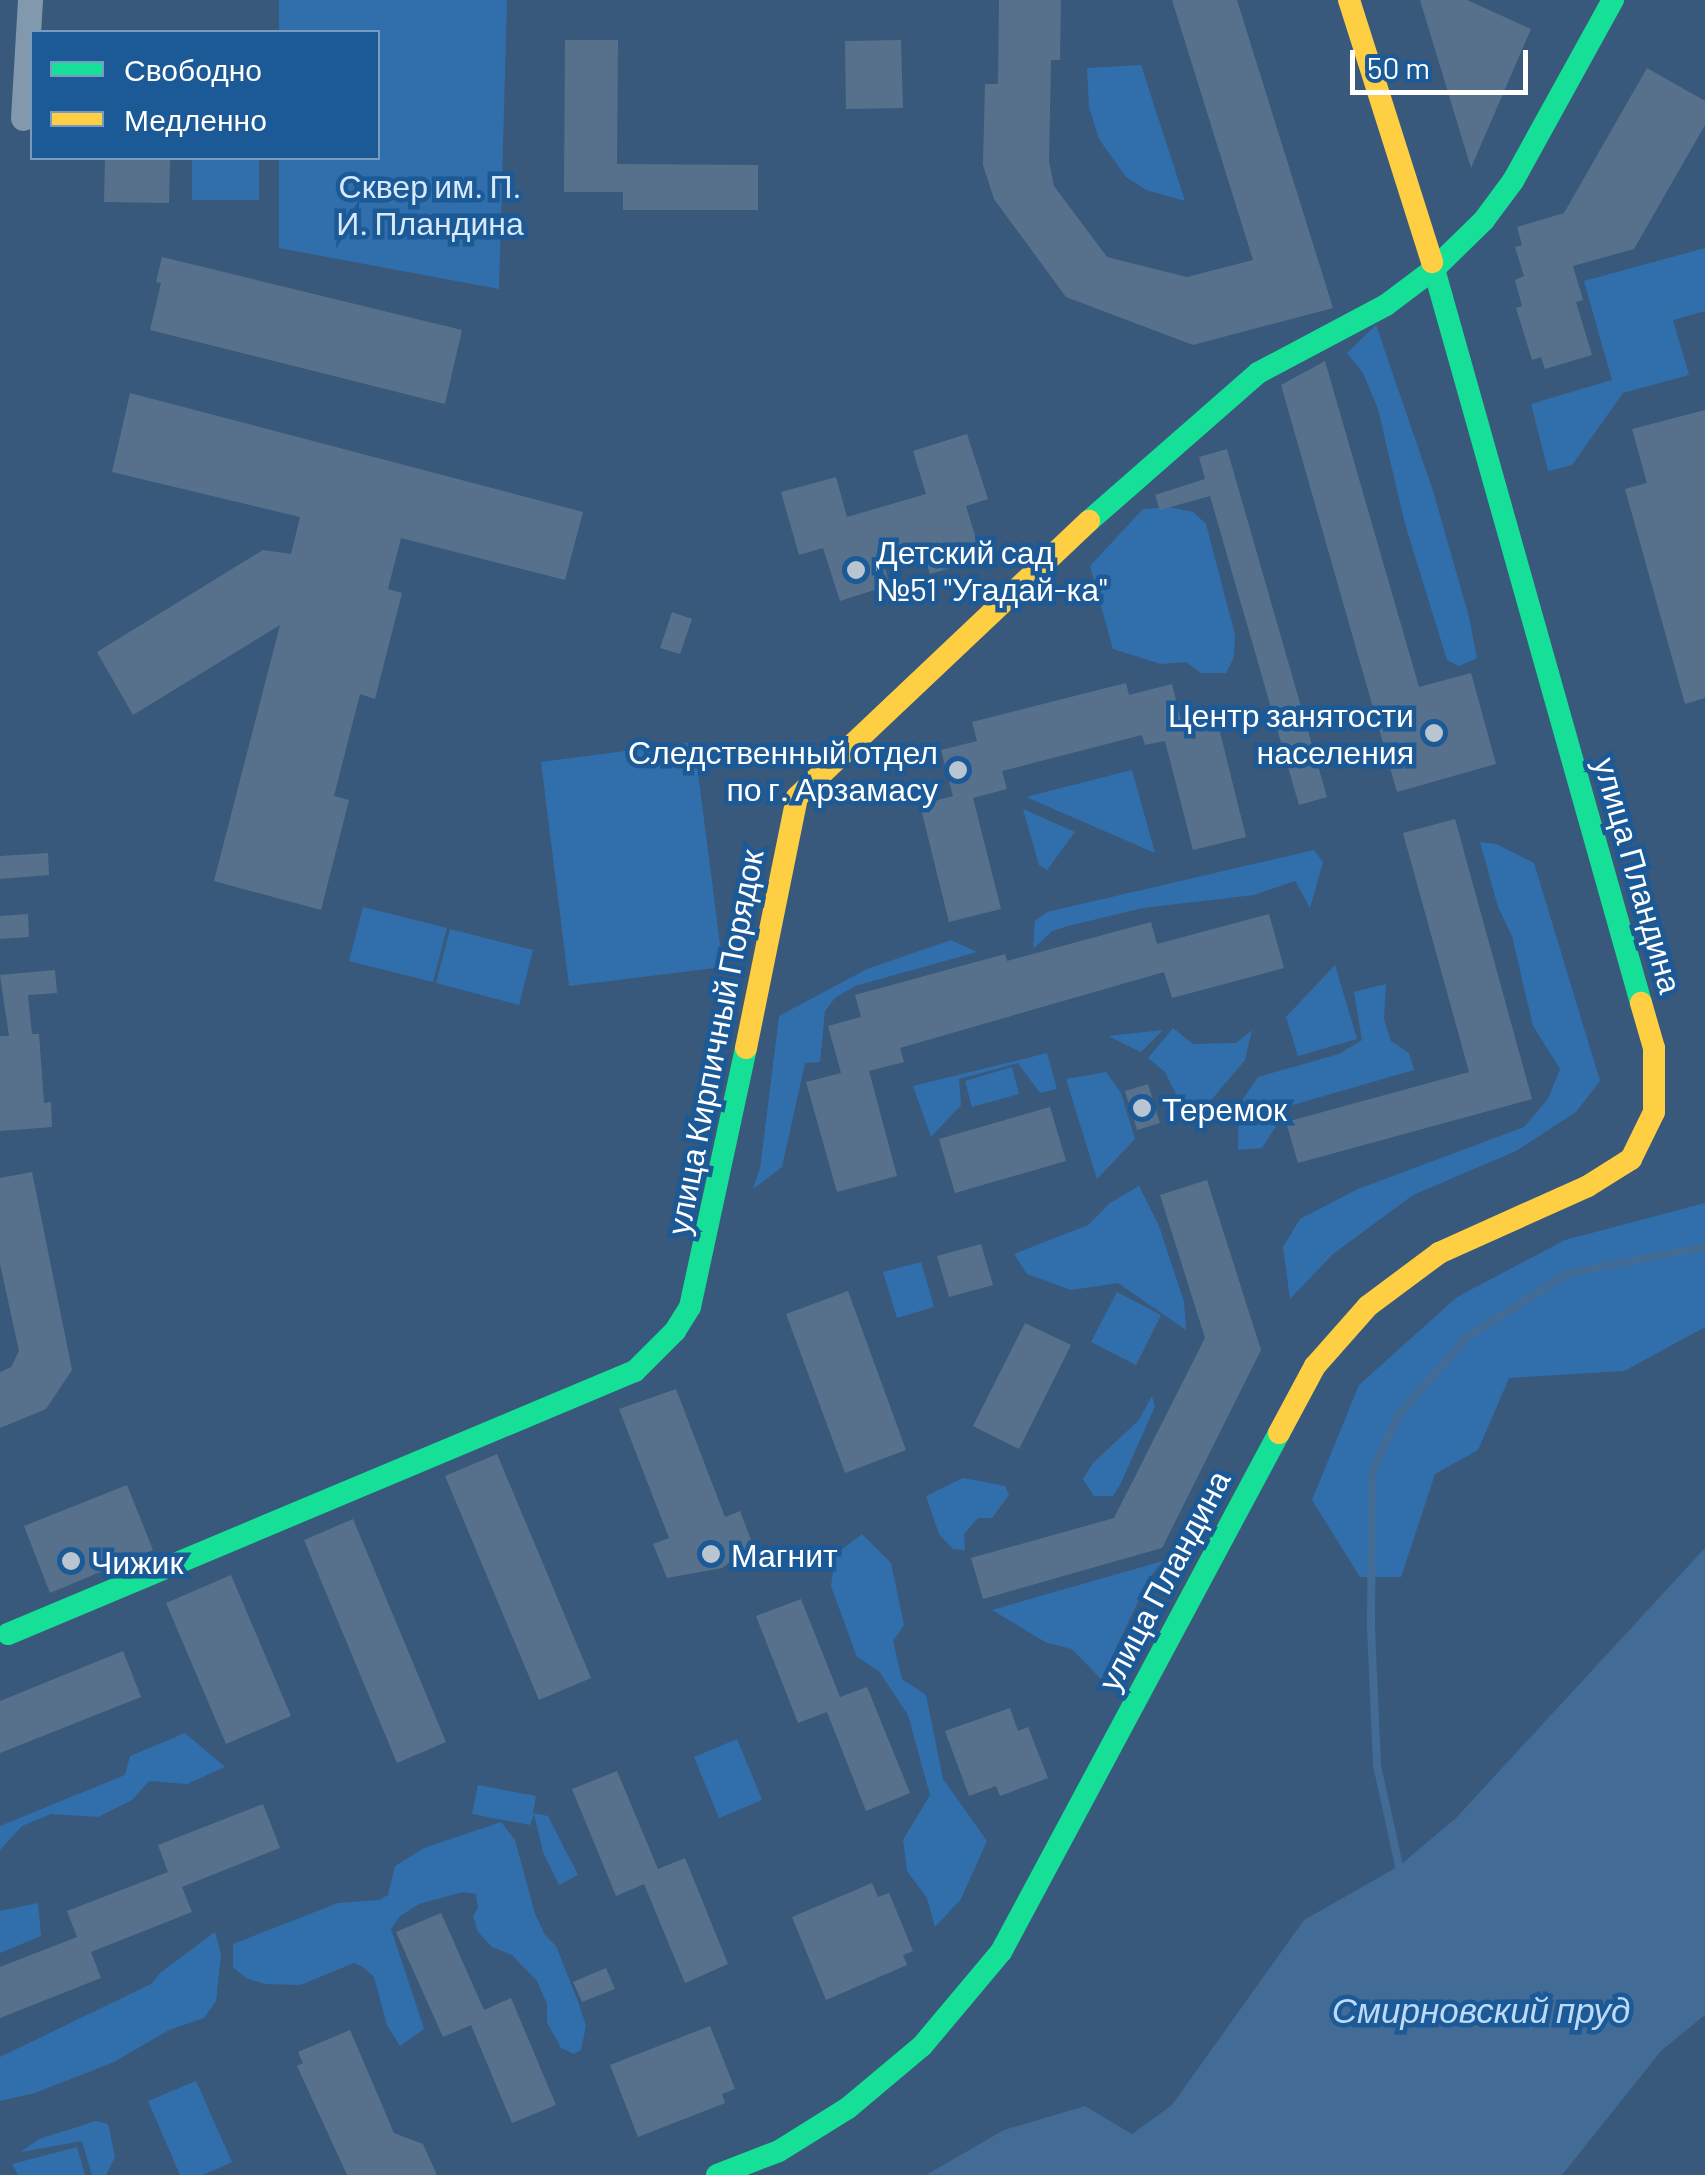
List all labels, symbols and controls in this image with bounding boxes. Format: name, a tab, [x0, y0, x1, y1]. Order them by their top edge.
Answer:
legend	[30, 30, 380, 160]
scale bar	[1355, 30, 1532, 92]
text: 50 m	[1367, 49, 1430, 85]
text: Свободно	[124, 51, 262, 87]
text: Медленно	[124, 101, 267, 137]
park label: Сквер им. П. И. Пландина	[336, 167, 524, 242]
place label: Детский сад №51 "Угадай-ка"	[876, 533, 1107, 608]
marker: Детский сад №51 "Угадай-ка"	[845, 559, 867, 581]
place label: Центр занятости населения	[1168, 696, 1414, 771]
marker: Центр занятости населения	[1423, 722, 1445, 744]
place label: Следственный отдел по г. Арзамасу	[628, 733, 938, 808]
street label: улица Пландина	[1587, 753, 1691, 997]
marker: Следственный отдел по г. Арзамасу	[947, 759, 969, 781]
street label: улица Кирпичный Порядок	[658, 846, 770, 1238]
place label: Теремок	[1162, 1089, 1287, 1127]
marker: Теремок	[1131, 1097, 1153, 1119]
street label: улица Пландина	[1089, 1463, 1237, 1697]
place label: Магнит	[731, 1535, 838, 1573]
place label: Чижик	[91, 1542, 183, 1580]
marker: Магнит	[700, 1543, 722, 1565]
marker: Чижик	[60, 1550, 82, 1572]
water label: Смирновский пруд	[1332, 1988, 1630, 2030]

